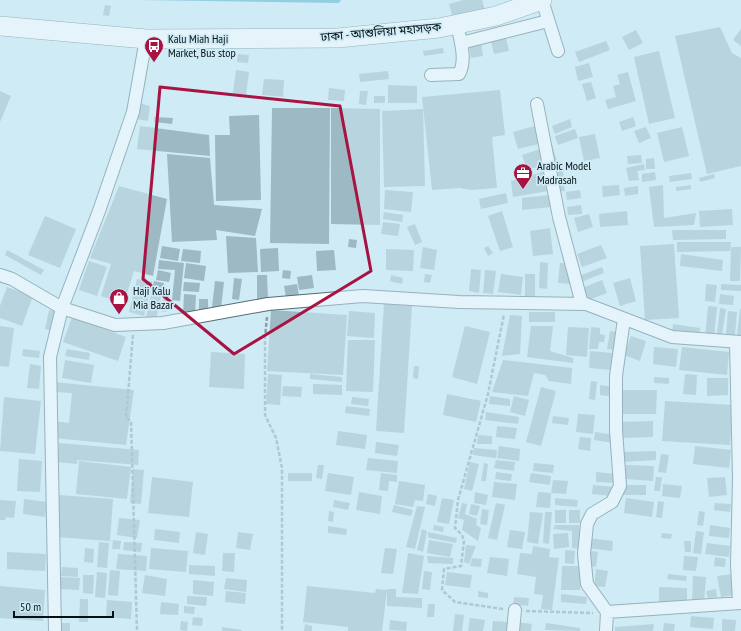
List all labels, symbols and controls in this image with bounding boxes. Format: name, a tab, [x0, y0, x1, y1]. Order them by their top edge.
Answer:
street label: ঢাকা - আশুলিয়া মহাসড়ক	[319, 19, 442, 44]
place label: Kalu Miah Haji Market, Bus stop	[168, 31, 236, 60]
bus stop icon: Kalu Miah Haji Market, Bus stop	[143, 35, 165, 63]
place label: Arabic Model Madrasah	[537, 158, 591, 187]
office icon: Arabic Model Madrasah	[512, 162, 534, 190]
place label: Haji Kalu Mia Bazar	[133, 283, 174, 312]
shop icon: Haji Kalu Mia Bazar	[108, 287, 130, 315]
scale bar	[14, 593, 113, 619]
text: 50 m	[20, 599, 41, 614]

